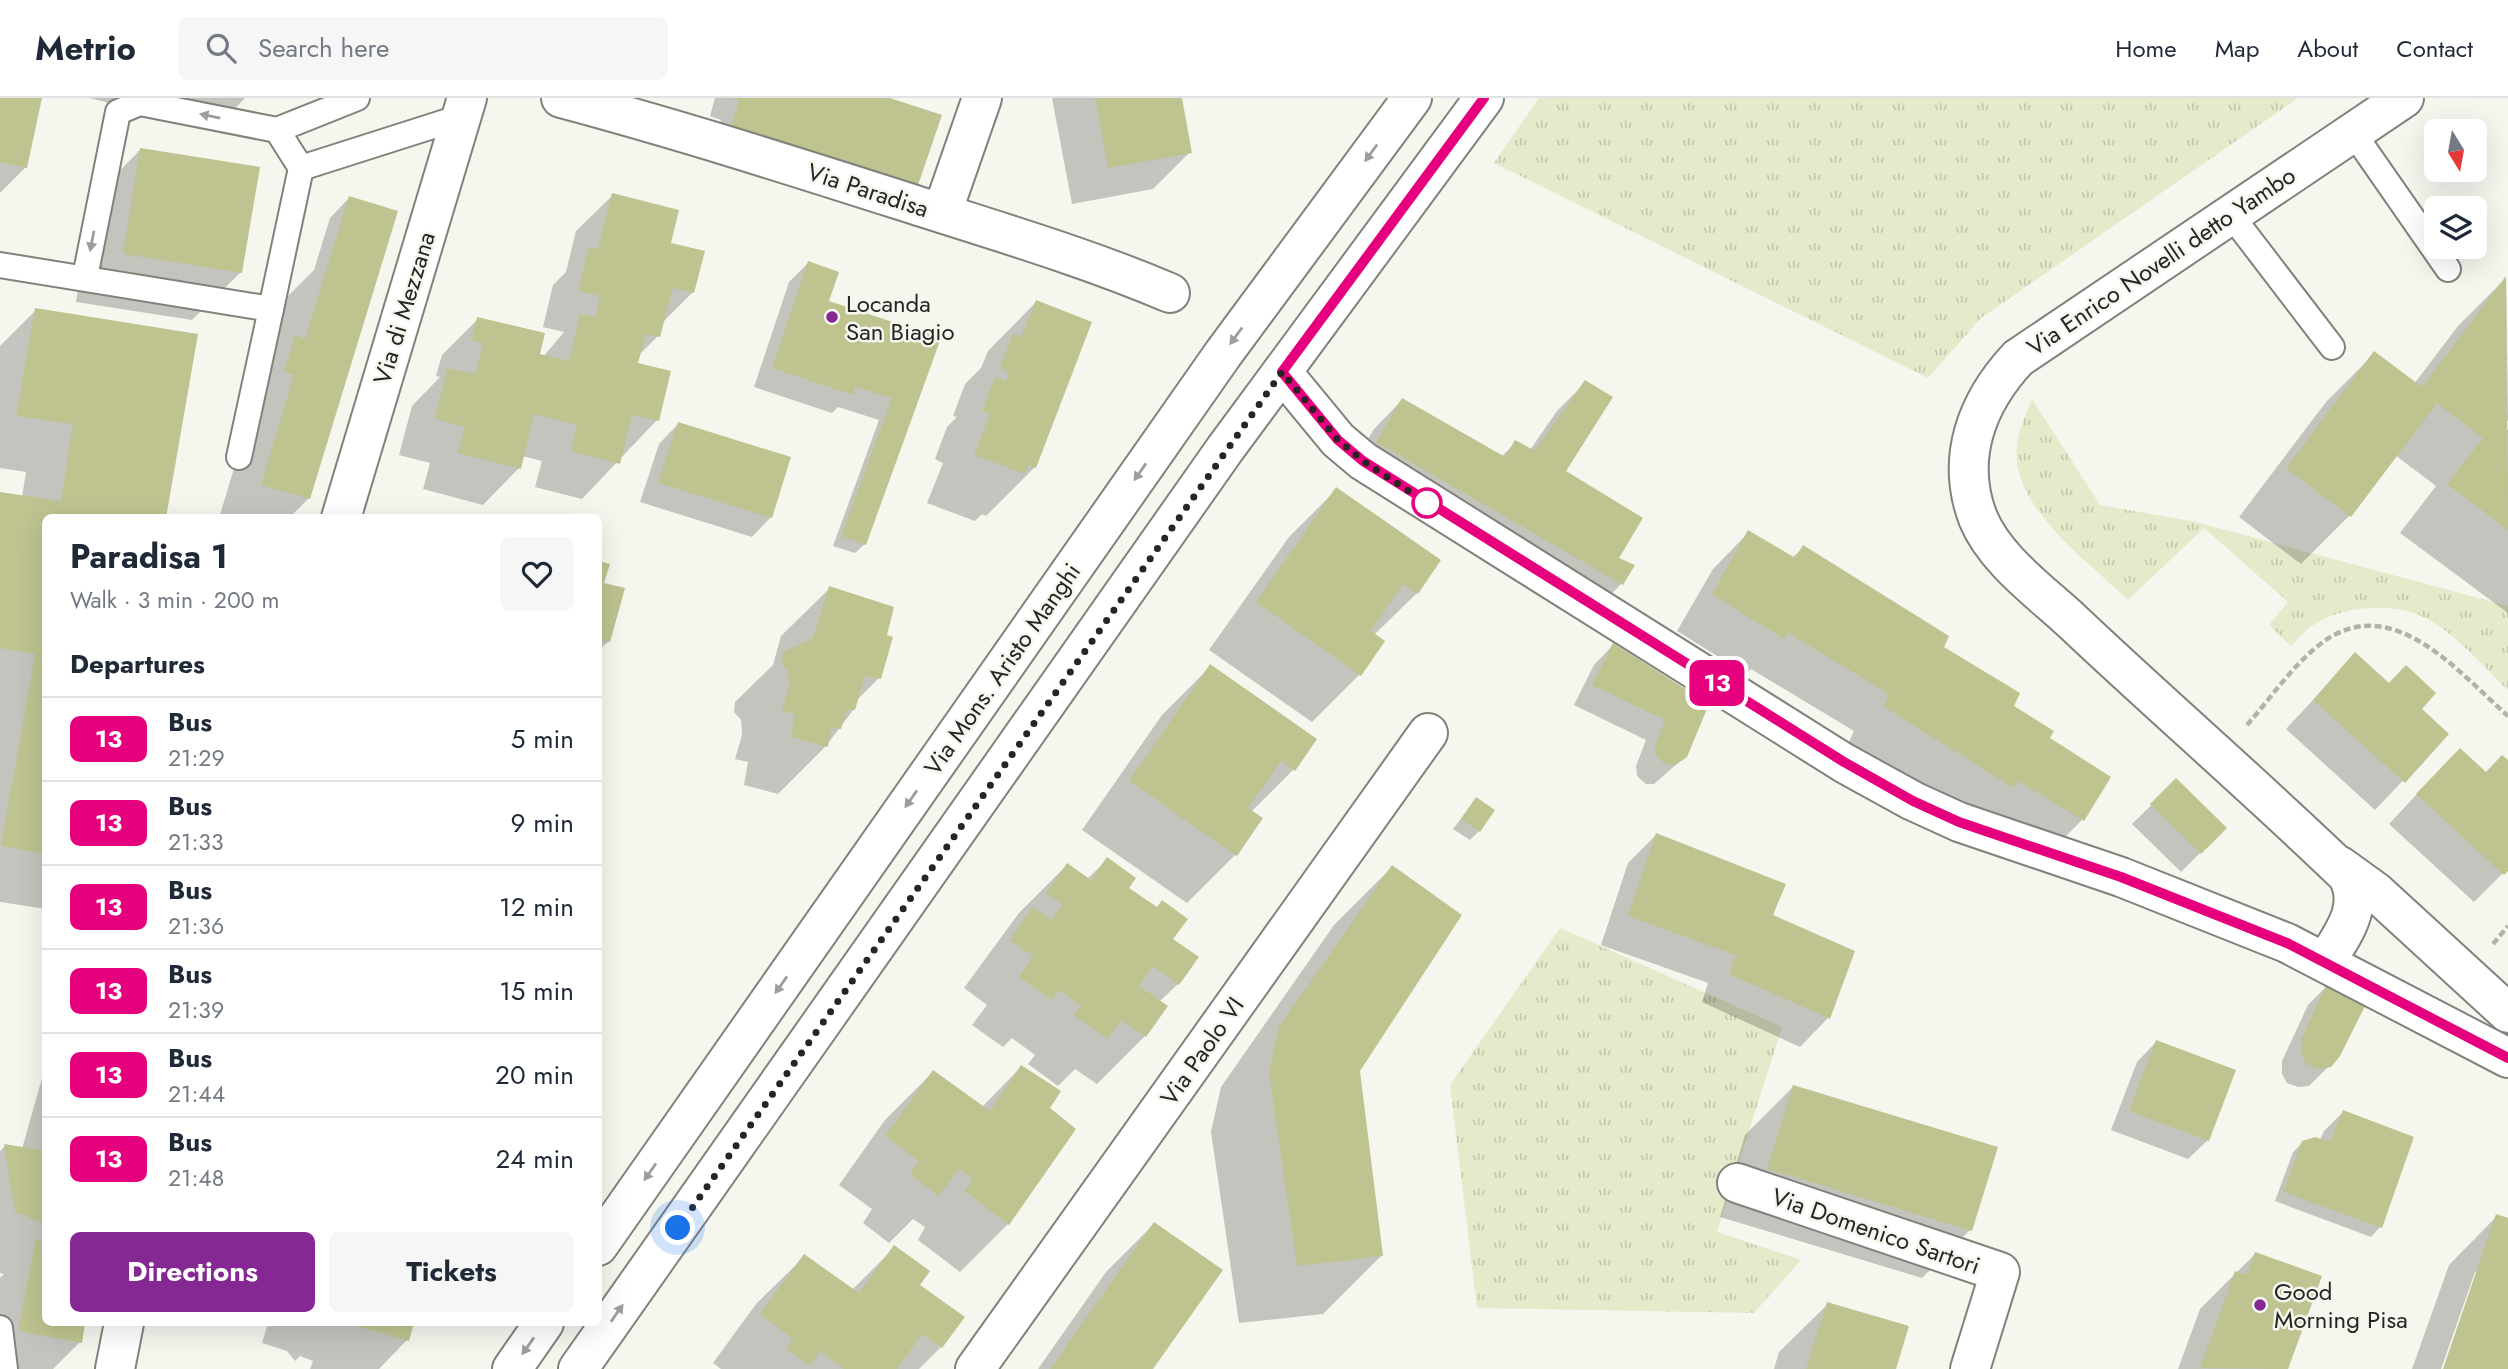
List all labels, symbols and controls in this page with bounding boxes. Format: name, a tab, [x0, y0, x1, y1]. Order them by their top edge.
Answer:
search box	[178, 17, 668, 80]
text: Metrio	[35, 25, 136, 72]
icon: search	[202, 29, 240, 67]
text: Search here	[258, 29, 389, 67]
text: Home	[2115, 31, 2177, 66]
text: Map	[2215, 31, 2259, 66]
text: About	[2297, 31, 2358, 66]
text: Contact	[2396, 31, 2473, 66]
one-way arrow	[199, 111, 221, 122]
north arrow	[2424, 119, 2487, 182]
map controls	[2424, 119, 2487, 259]
one-way arrow	[1365, 144, 1379, 162]
street label: Via Paradisa	[803, 154, 933, 226]
street label: Via Enrico Novelli detto Yambo	[2020, 158, 2302, 364]
button: layers	[2424, 196, 2487, 259]
street label: Via di Mezzana	[364, 227, 444, 389]
one-way arrow	[86, 230, 97, 252]
place label: Locanda San Biagio	[846, 286, 955, 349]
marker: Locanda San Biagio	[824, 309, 840, 325]
one-way arrow	[1230, 327, 1244, 345]
one-way arrow	[1133, 463, 1147, 481]
unlabelled marker	[1412, 488, 1442, 518]
text: Paradisa 1	[70, 533, 228, 580]
button: heart	[500, 537, 574, 611]
street label: Via Mons. Aristo Manghi	[915, 556, 1089, 782]
text: Walk · 3 min · 200 m	[70, 583, 279, 617]
text: Departures	[70, 645, 205, 683]
line badge: 13	[1686, 660, 1748, 706]
text: 13	[1703, 665, 1731, 700]
text: Bus	[168, 703, 212, 741]
text: 5 min	[511, 720, 574, 758]
text: 13	[95, 721, 122, 756]
text: 21:29	[168, 741, 225, 775]
text: Bus	[168, 787, 212, 825]
one-way arrow	[904, 790, 918, 808]
text: 9 min	[511, 804, 574, 842]
text: 13	[95, 805, 122, 840]
text: 21:33	[168, 825, 223, 859]
text: Bus	[168, 871, 212, 909]
text: 12 min	[499, 888, 574, 926]
text: 13	[95, 889, 122, 924]
text: 21:36	[168, 909, 224, 943]
text: Bus	[168, 955, 212, 993]
text: 15 min	[499, 972, 574, 1010]
text: 13	[95, 973, 122, 1008]
one-way arrow	[774, 976, 788, 994]
street label: Via Paolo VI	[1152, 990, 1252, 1112]
text: 21:39	[168, 993, 224, 1027]
text: Bus	[168, 1039, 212, 1077]
text: 20 min	[495, 1056, 574, 1094]
text: 13	[95, 1057, 122, 1092]
text: 21:44	[168, 1077, 225, 1111]
text: Bus	[168, 1123, 212, 1161]
text: 24 min	[496, 1140, 574, 1178]
text: 13	[95, 1141, 122, 1176]
text: 21:48	[168, 1161, 224, 1195]
one-way arrow	[643, 1163, 657, 1181]
street label: Via Domenico Sartori	[1767, 1179, 1985, 1283]
your location	[660, 1210, 695, 1245]
button: Directions	[70, 1232, 315, 1312]
button: Tickets	[329, 1232, 574, 1312]
place label: Good Morning Pisa	[2274, 1274, 2408, 1337]
marker: Good Morning Pisa	[2252, 1297, 2268, 1313]
one-way arrow	[610, 1304, 624, 1322]
one-way arrow	[521, 1337, 535, 1355]

